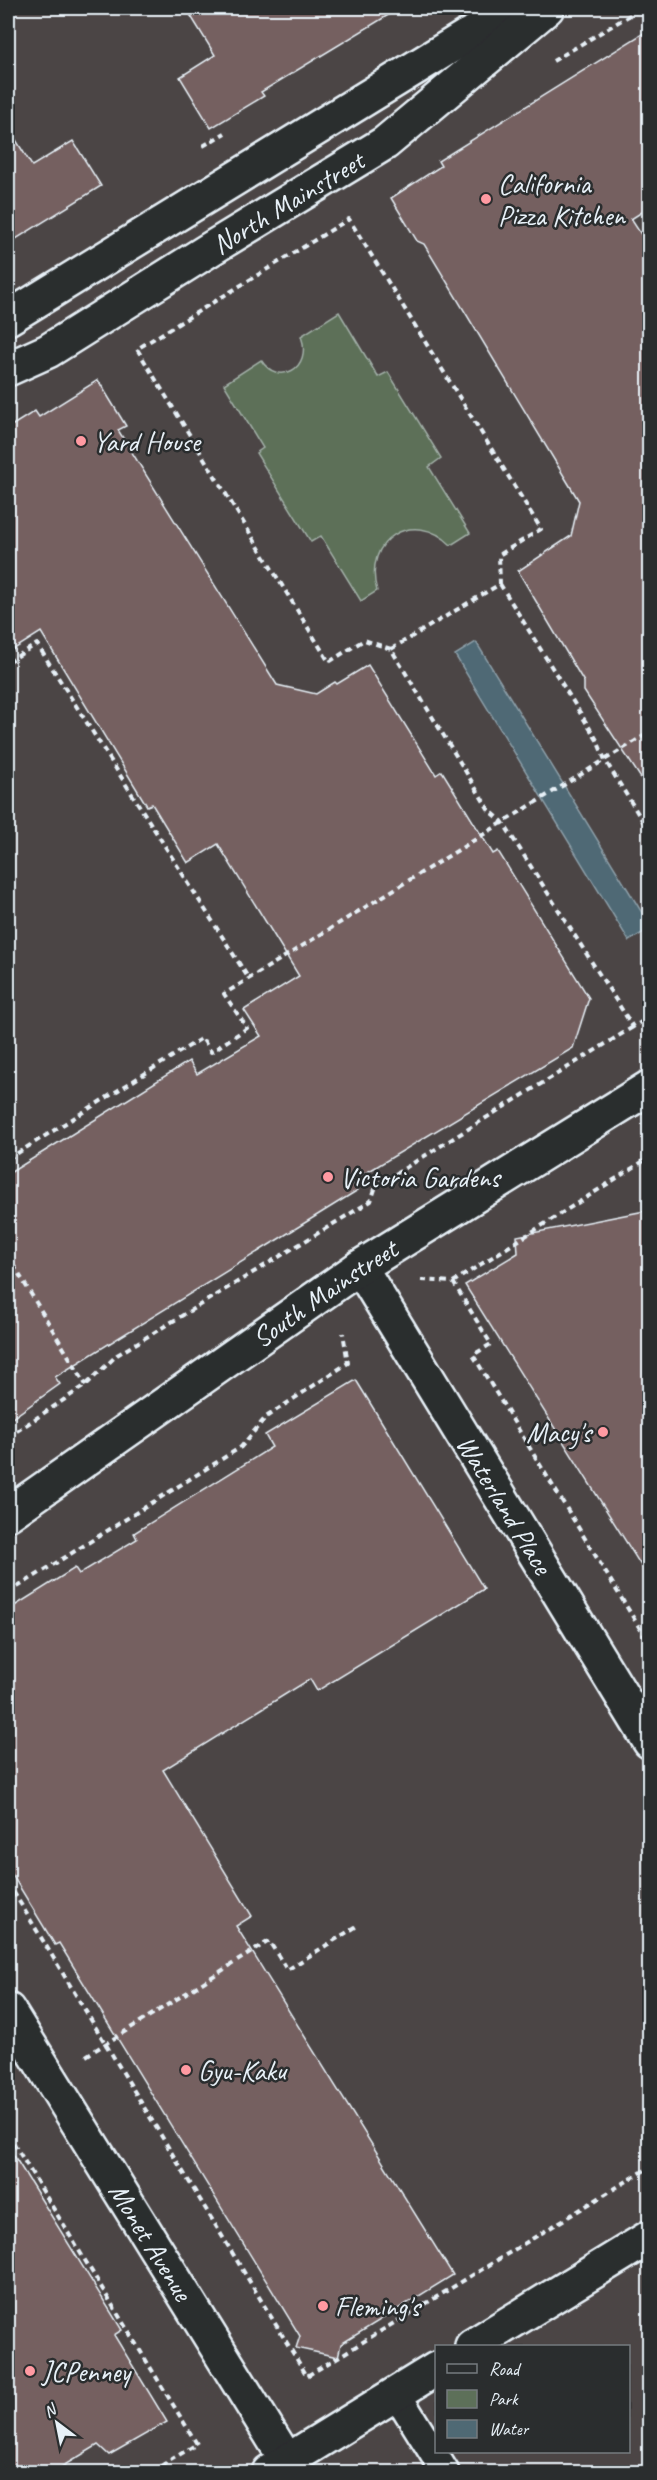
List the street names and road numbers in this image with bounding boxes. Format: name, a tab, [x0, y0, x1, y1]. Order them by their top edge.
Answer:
street label: North Mainstreet	[205, 141, 372, 261]
street label: South Mainstreet	[245, 1230, 406, 1355]
street label: Waterland Place	[449, 1428, 562, 1582]
street label: Monet Avenue	[102, 2176, 202, 2308]

